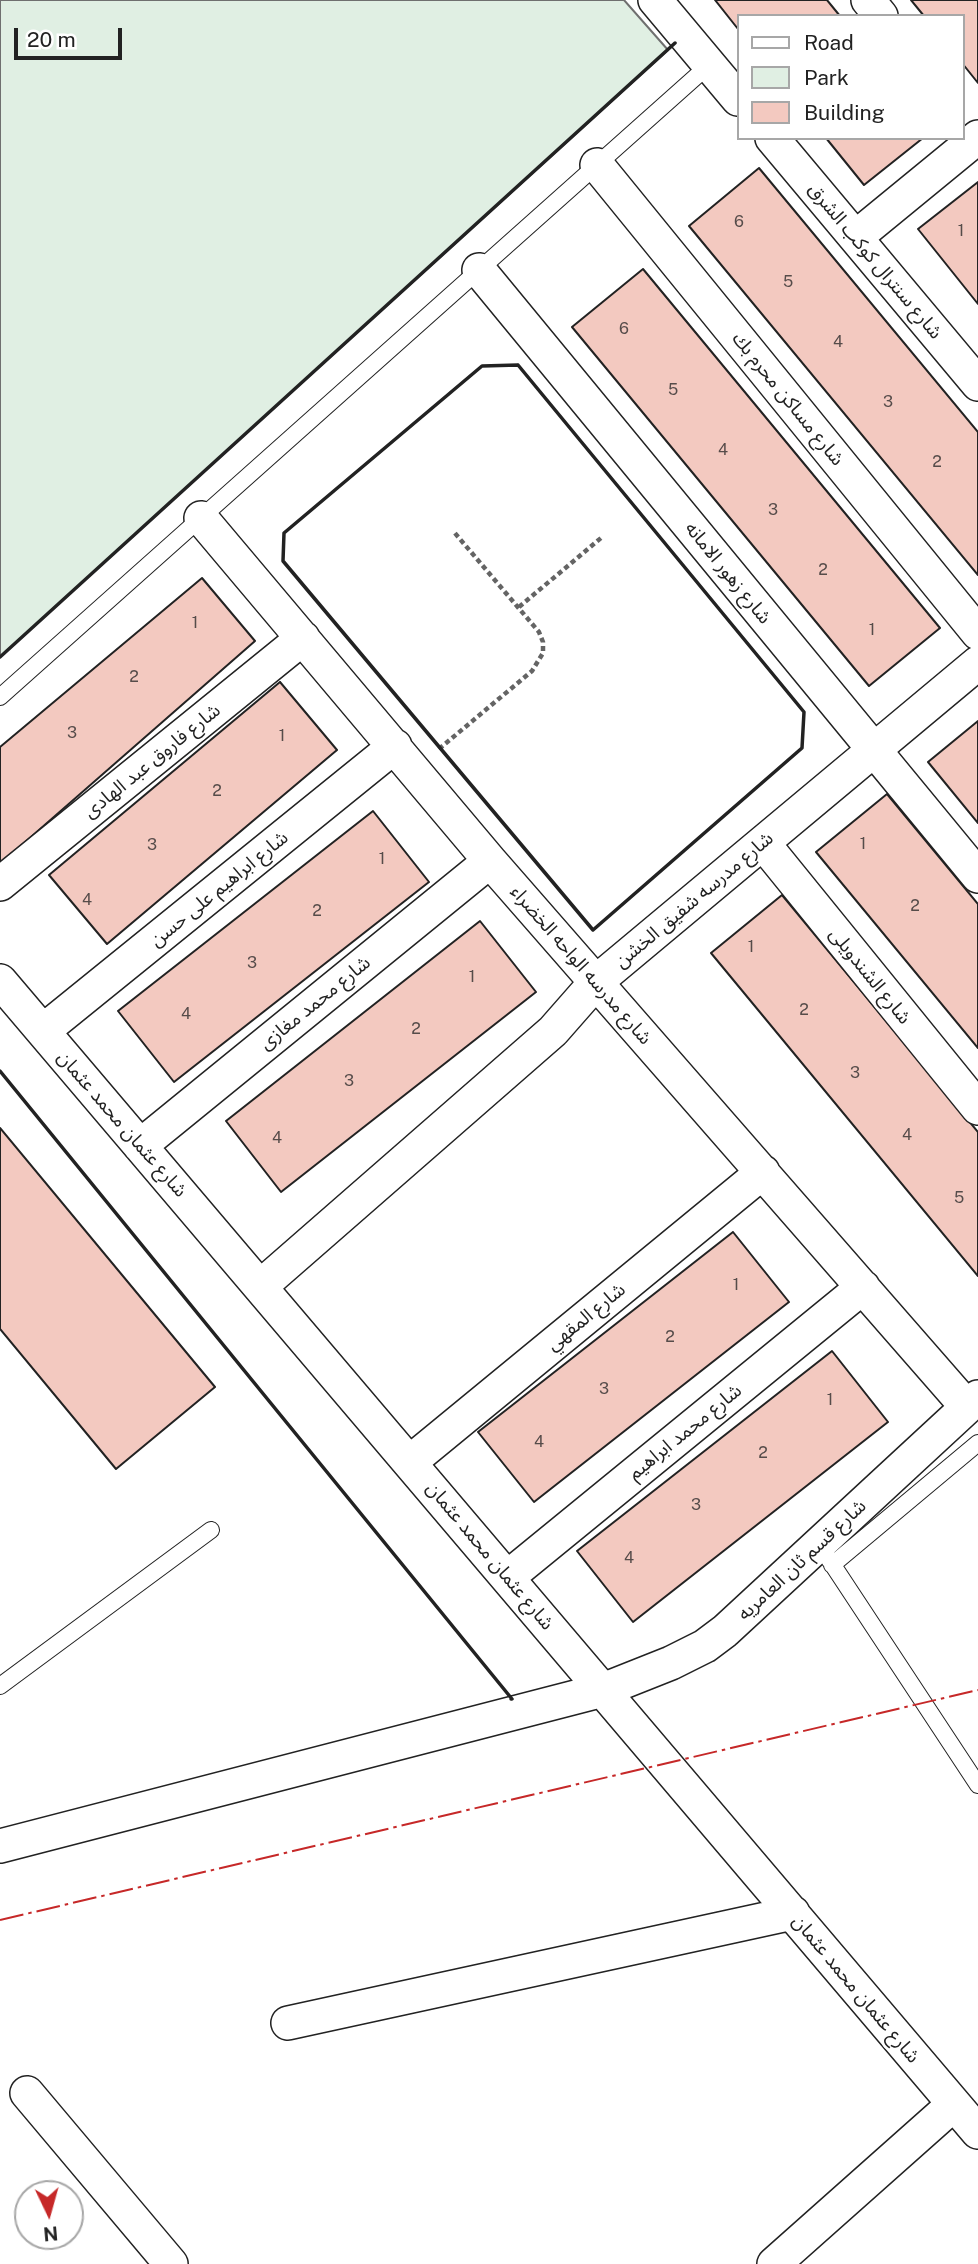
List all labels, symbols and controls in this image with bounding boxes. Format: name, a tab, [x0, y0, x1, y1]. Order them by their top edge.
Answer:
scale bar	[18, 14, 126, 58]
legend	[736, 14, 964, 140]
text: 20 m	[27, 27, 76, 52]
text: Road	[804, 30, 854, 55]
text: Park	[804, 65, 849, 90]
text: Building	[804, 100, 885, 125]
street label: شارع سنترال كوكب الشرق	[803, 178, 947, 344]
house number: 6	[734, 212, 744, 232]
house number: 1	[958, 221, 964, 241]
house number: 5	[783, 272, 793, 292]
house number: 6	[619, 319, 629, 339]
street label: شارع مساكن محرم بك	[727, 328, 849, 470]
house number: 4	[833, 332, 843, 352]
house number: 5	[668, 380, 678, 400]
house number: 3	[883, 392, 893, 412]
house number: 4	[718, 440, 728, 460]
house number: 2	[932, 452, 942, 472]
house number: 3	[768, 500, 778, 520]
street label: شارع زهور الامانه	[680, 517, 776, 629]
house number: 2	[818, 560, 828, 580]
house number: 1	[192, 613, 198, 633]
house number: 1	[869, 620, 875, 640]
house number: 2	[129, 667, 139, 687]
street label: شارع فاروق عبد الهادى	[79, 699, 225, 823]
house number: 3	[67, 723, 77, 743]
house number: 1	[279, 726, 285, 746]
house number: 2	[212, 781, 222, 801]
street label: شارع ابراهيم على حسن	[145, 826, 293, 952]
street label: شارع مدرسه شفيق الخشن	[610, 827, 778, 973]
house number: 1	[860, 834, 866, 854]
house number: 3	[147, 835, 157, 855]
house number: 1	[379, 849, 385, 869]
street label: شارع مدرسه الواحه الخضراء	[506, 881, 656, 1049]
house number: 4	[82, 890, 92, 910]
house number: 2	[910, 896, 920, 916]
house number: 2	[312, 901, 322, 921]
street label: شارع الشندويلى	[824, 923, 916, 1029]
house number: 1	[748, 937, 754, 957]
street label: شارع محمد مغازى	[255, 951, 375, 1055]
house number: 3	[247, 953, 257, 973]
house number: 1	[469, 967, 475, 987]
house number: 2	[799, 1000, 809, 1020]
house number: 4	[181, 1004, 191, 1024]
house number: 2	[411, 1019, 421, 1039]
street label: شارع عثمان محمد عثمان	[52, 1046, 192, 1202]
house number: 3	[850, 1063, 860, 1083]
house number: 3	[344, 1071, 354, 1091]
house number: 4	[902, 1125, 912, 1145]
house number: 4	[272, 1128, 282, 1148]
house number: 5	[954, 1188, 964, 1208]
house number: 1	[733, 1275, 739, 1295]
street label: شارع المقهي	[542, 1278, 630, 1356]
house number: 2	[665, 1327, 675, 1347]
house number: 3	[599, 1379, 609, 1399]
street label: شارع محمد ابراهيم	[624, 1379, 746, 1485]
house number: 1	[827, 1390, 833, 1410]
house number: 4	[534, 1432, 544, 1452]
house number: 2	[758, 1443, 768, 1463]
street label: شارع عثمان محمد عثمان	[421, 1477, 559, 1635]
house number: 3	[691, 1495, 701, 1515]
street label: شارع قسم ثان العامريه	[733, 1495, 871, 1625]
house number: 4	[624, 1548, 634, 1568]
street label: شارع عثمان محمد عثمان	[787, 1910, 925, 2068]
north arrow	[14, 2180, 84, 2250]
text: N	[42, 2222, 59, 2246]

